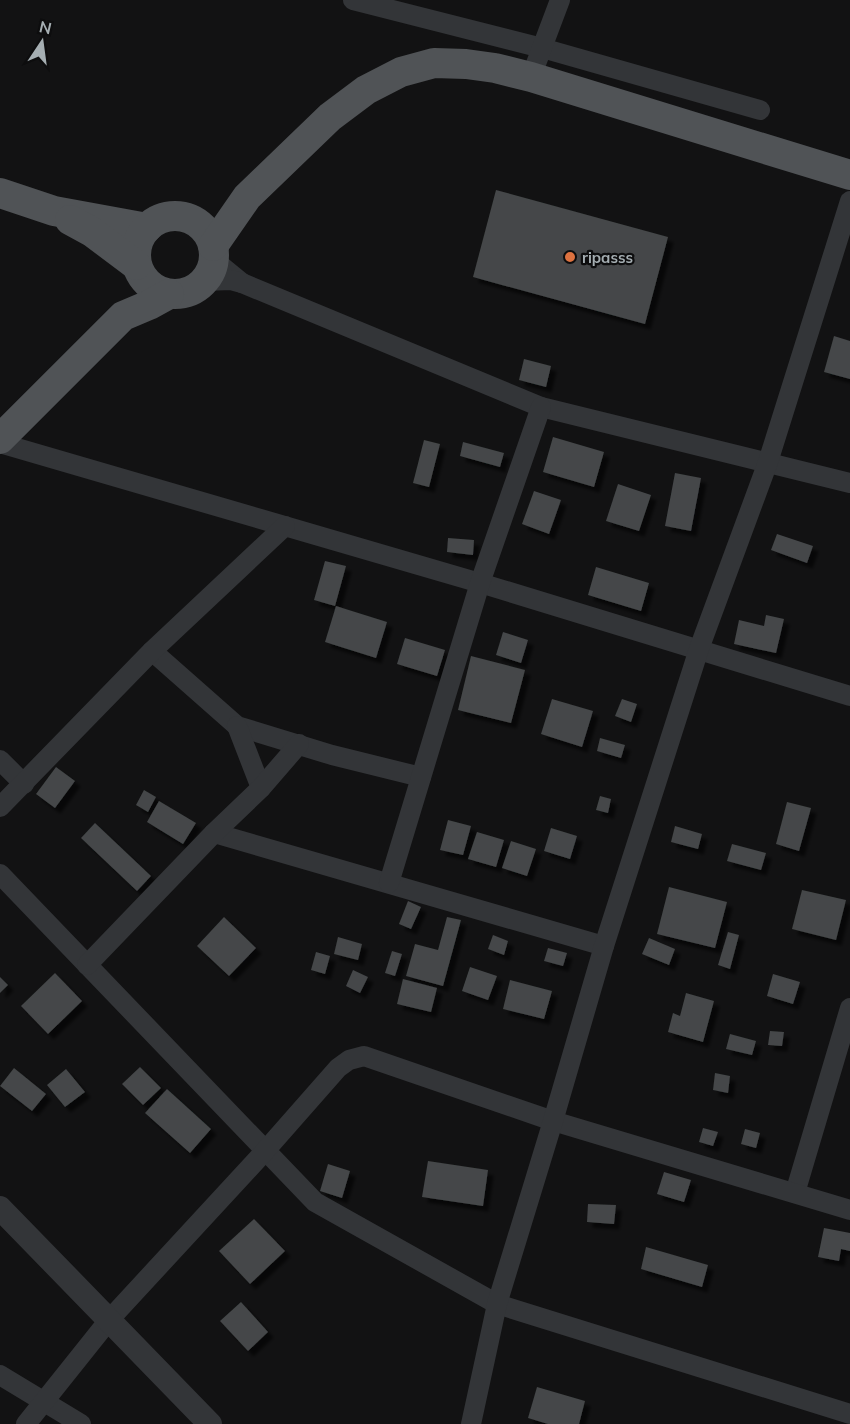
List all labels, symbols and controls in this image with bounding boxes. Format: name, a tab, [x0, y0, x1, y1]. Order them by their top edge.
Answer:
north arrow	[12, 12, 72, 72]
text: N	[37, 16, 54, 38]
place label: ripasss	[582, 248, 633, 267]
marker: ripasss	[563, 250, 577, 264]

